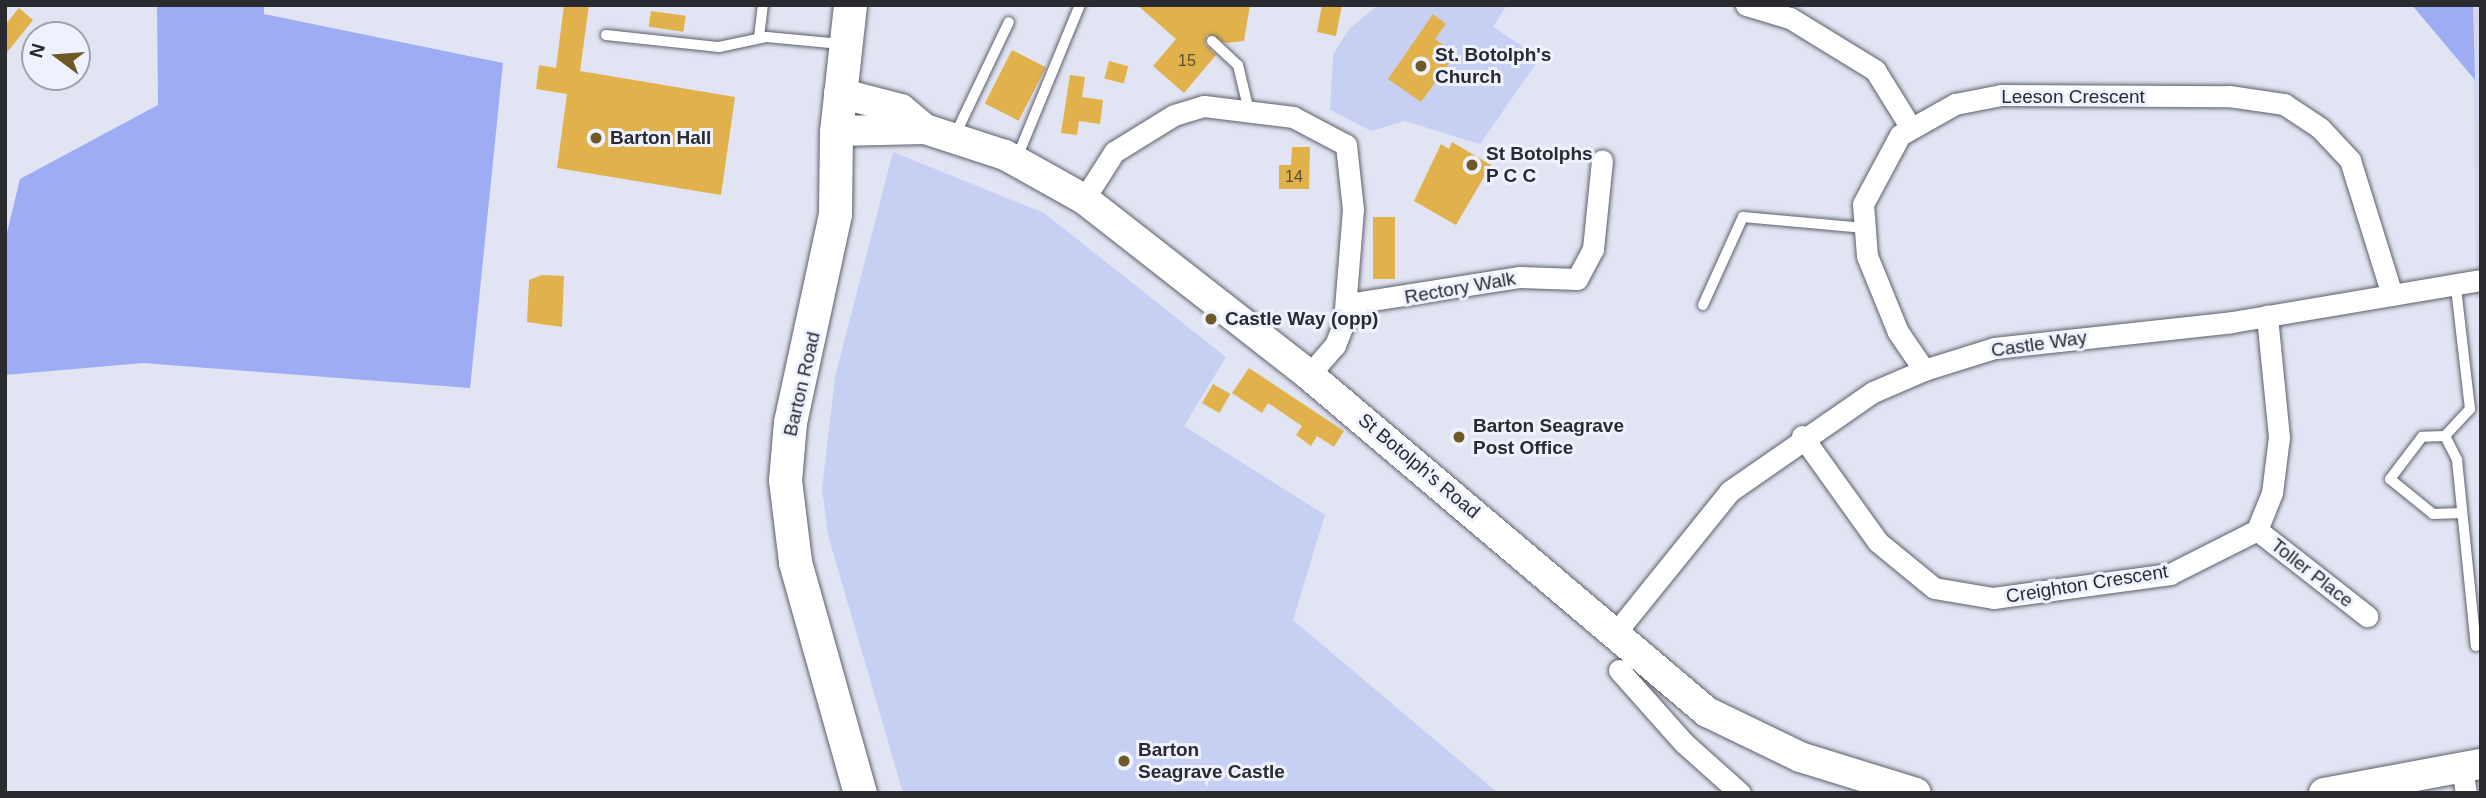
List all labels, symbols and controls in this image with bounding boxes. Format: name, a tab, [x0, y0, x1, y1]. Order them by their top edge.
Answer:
north arrow	[21, 21, 91, 91]
text: N	[25, 41, 49, 60]
place label: St. Botolph's Church	[1435, 44, 1551, 88]
house number: 15	[1178, 51, 1196, 71]
marker: St. Botolph's Church	[1413, 58, 1429, 74]
street label: Leeson Crescent	[2001, 86, 2145, 108]
place label: Barton Hall	[610, 127, 711, 149]
marker: Barton Hall	[588, 130, 604, 146]
place label: St Botolphs P C C	[1486, 143, 1593, 187]
marker: St Botolphs P C C	[1464, 157, 1480, 173]
house number: 14	[1285, 167, 1303, 187]
street label: Rectory Walk	[1403, 267, 1517, 309]
place label: Castle Way (opp)	[1225, 308, 1378, 330]
marker: Castle Way (opp)	[1203, 311, 1219, 327]
street label: Castle Way	[1990, 326, 2088, 362]
street label: Barton Road	[779, 329, 825, 439]
street label: St Botolph's Road	[1354, 409, 1484, 523]
place label: Barton Seagrave Post Office	[1473, 415, 1624, 459]
marker: Barton Seagrave Post Office	[1451, 429, 1467, 445]
street label: Toller Place	[2266, 534, 2358, 612]
street label: Creighton Crescent	[2004, 560, 2170, 608]
place label: Barton Seagrave Castle	[1138, 739, 1285, 783]
marker: Barton Seagrave Castle	[1116, 753, 1132, 769]

